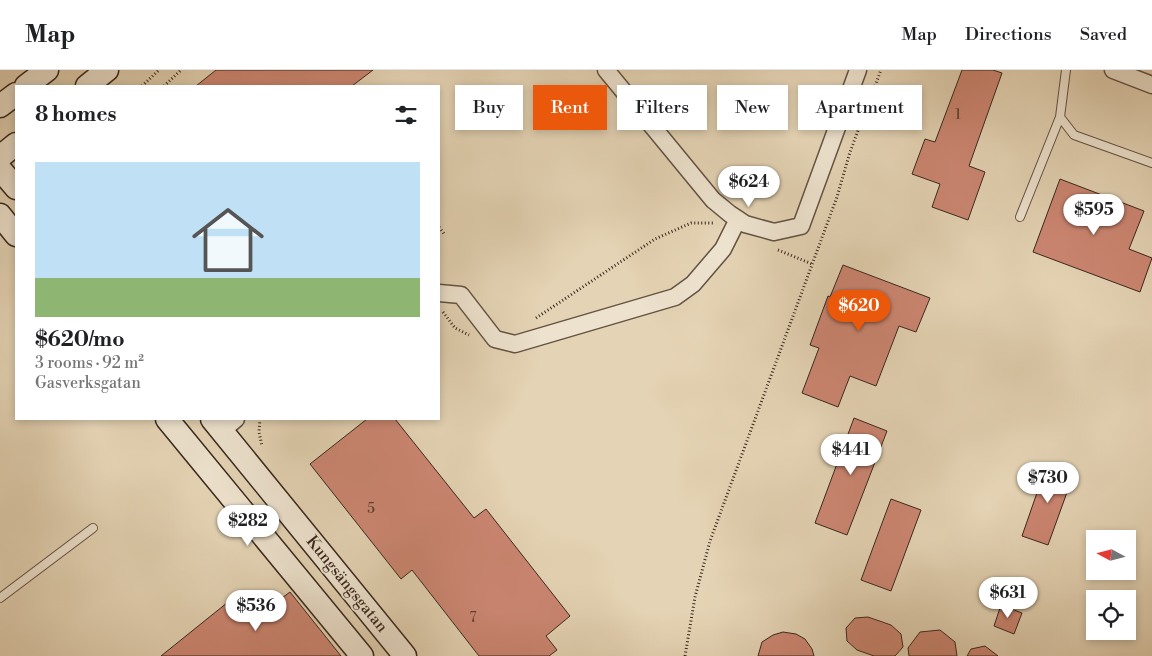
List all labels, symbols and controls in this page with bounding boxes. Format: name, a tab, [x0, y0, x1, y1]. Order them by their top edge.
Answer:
text: Map	[25, 20, 75, 50]
text: Map	[901, 23, 937, 46]
text: Directions	[965, 23, 1052, 46]
text: Saved	[1080, 23, 1127, 46]
chip: Buy	[455, 85, 523, 130]
chip: Rent	[533, 85, 607, 130]
chip: Filters	[617, 85, 707, 130]
chip: New	[717, 85, 788, 130]
chip: Apartment	[798, 85, 922, 130]
icon: filters	[392, 101, 420, 129]
text: 8 homes	[35, 102, 117, 128]
house number: 1	[955, 106, 961, 124]
pin: $624	[719, 166, 779, 208]
text: $624	[729, 172, 769, 192]
pin: $595	[1064, 194, 1124, 236]
icon: home	[183, 195, 273, 285]
text: $595	[1074, 200, 1114, 220]
pin: $620	[829, 290, 889, 332]
text: $620	[838, 296, 880, 316]
text: $620/mo	[35, 327, 125, 353]
text: 3 rooms · 92 m²	[35, 353, 144, 373]
text: Gasverksgatan	[35, 373, 141, 393]
pin: $441	[821, 434, 881, 476]
text: $441	[832, 440, 870, 460]
pin: $730	[1018, 462, 1078, 504]
text: $730	[1028, 468, 1068, 488]
house number: 5	[367, 500, 375, 518]
pin: $282	[218, 504, 278, 547]
text: $282	[228, 511, 268, 531]
north arrow	[1086, 530, 1136, 580]
map controls	[1086, 530, 1136, 640]
street label: Kungsängsgatan	[302, 532, 392, 637]
pin: $631	[978, 576, 1038, 619]
text: $631	[990, 583, 1026, 603]
pin: $536	[226, 590, 286, 632]
button: locate	[1086, 590, 1136, 640]
text: $536	[236, 596, 276, 616]
house number: 7	[469, 609, 477, 627]

